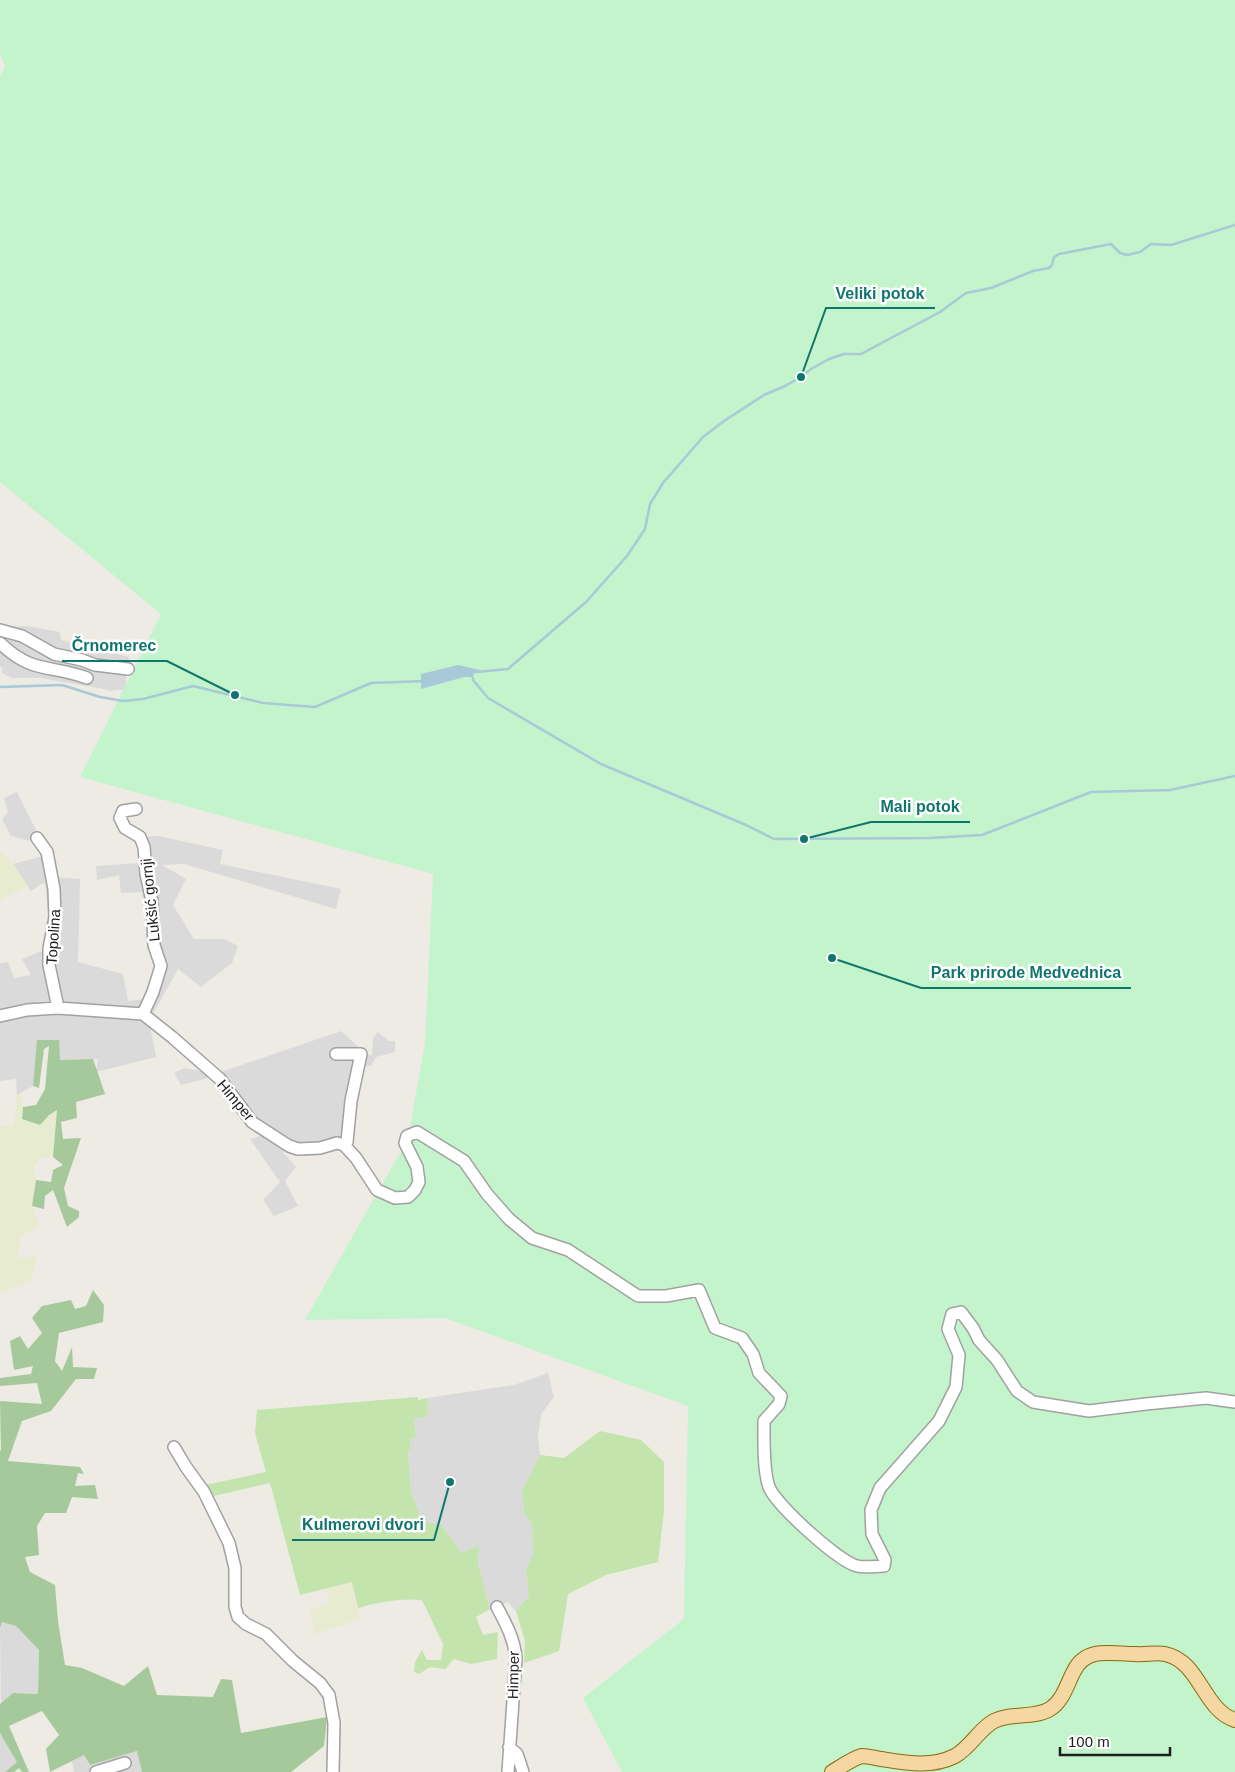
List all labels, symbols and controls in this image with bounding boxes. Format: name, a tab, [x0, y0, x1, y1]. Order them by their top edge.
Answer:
callout: Veliki potok	[826, 277, 935, 308]
text: Veliki potok	[836, 285, 925, 302]
callout: Črnomerec	[62, 630, 167, 661]
text: Črnomerec	[72, 636, 156, 654]
callout: Mali potok	[871, 791, 970, 822]
text: Mali potok	[880, 798, 960, 815]
street label: Lukšić gornji	[137, 858, 163, 942]
street label: Topolina	[43, 908, 63, 965]
callout: Park prirode Medvednica	[921, 957, 1131, 988]
text: Park prirode Medvednica	[931, 964, 1121, 981]
street label: Himper	[214, 1076, 258, 1124]
callout: Kulmerovi dvori	[292, 1509, 434, 1540]
text: Kulmerovi dvori	[302, 1516, 424, 1533]
street label: Himper	[504, 1651, 522, 1699]
scale bar	[1060, 1724, 1170, 1756]
text: 100 m	[1068, 1733, 1110, 1750]

